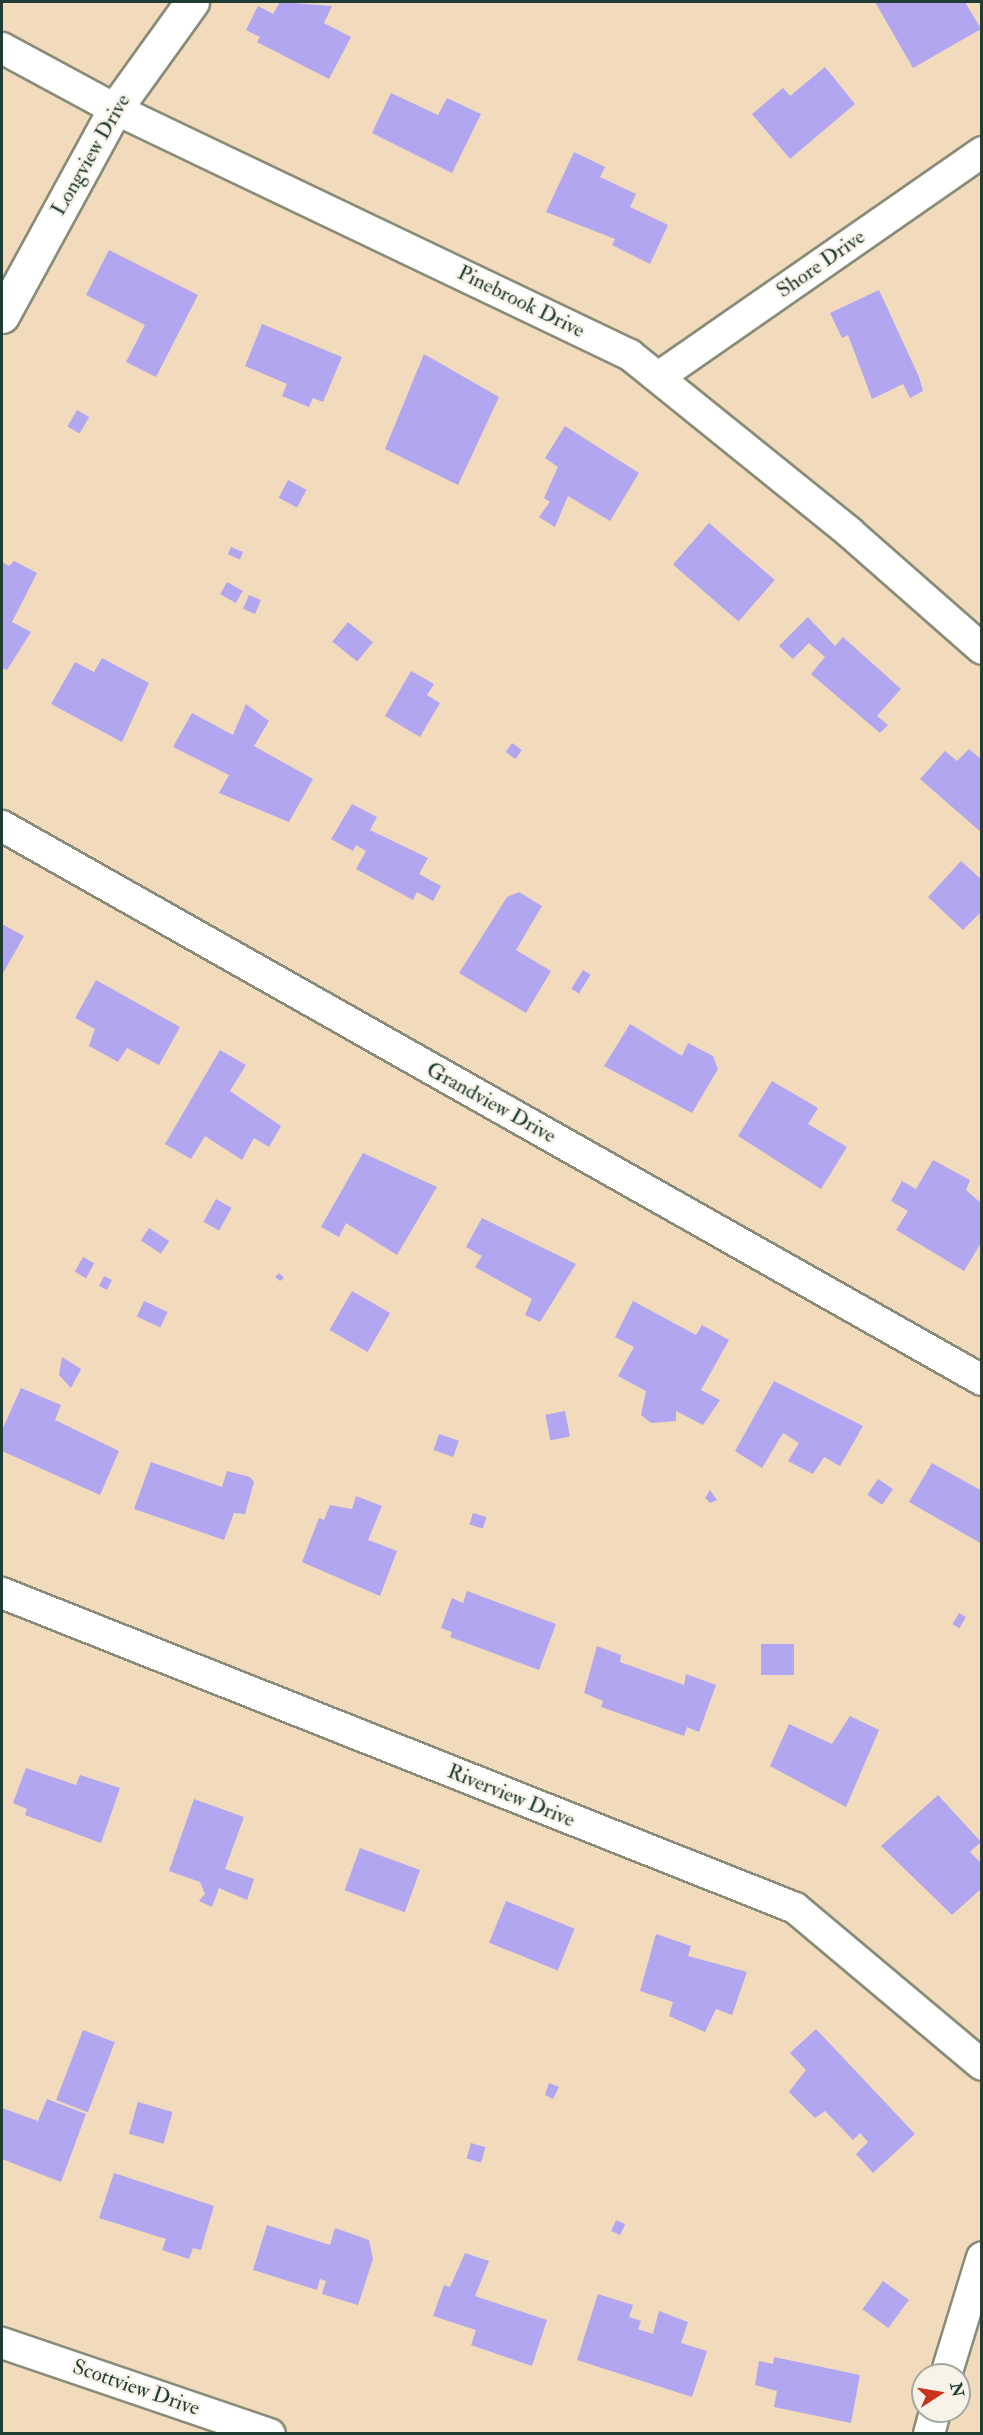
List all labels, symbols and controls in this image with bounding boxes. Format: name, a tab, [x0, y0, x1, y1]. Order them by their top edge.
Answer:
street label: Longview Drive	[46, 90, 136, 220]
street label: Shore Drive	[772, 224, 870, 304]
street label: Pinebrook Drive	[453, 260, 589, 344]
street label: Grandview Drive	[422, 1057, 560, 1149]
street label: Riverview Drive	[444, 1759, 578, 1833]
street label: Scottview Drive	[69, 2355, 203, 2421]
north arrow	[911, 2363, 971, 2423]
text: N	[945, 2381, 968, 2399]

